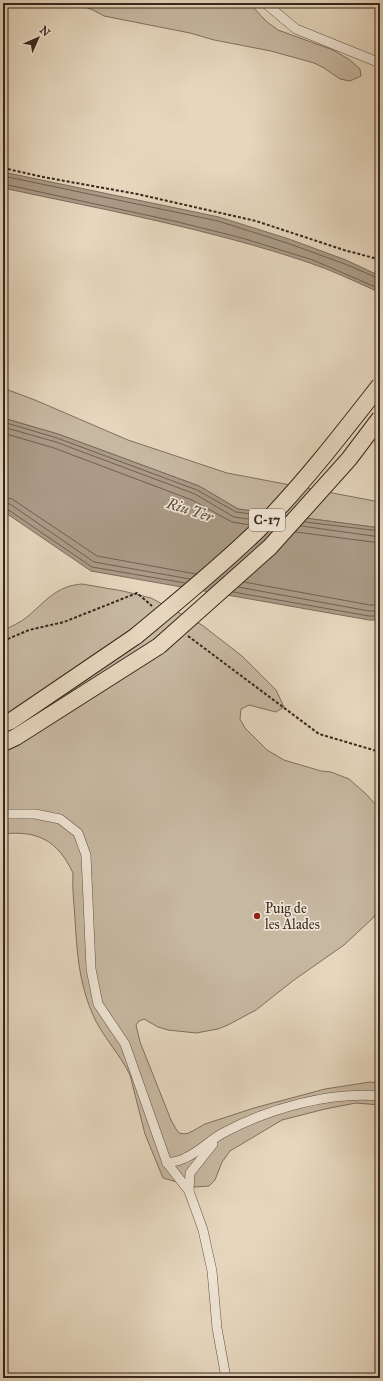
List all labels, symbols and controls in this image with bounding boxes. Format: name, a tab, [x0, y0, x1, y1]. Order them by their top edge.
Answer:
north arrow	[18, 18, 58, 58]
text: N	[37, 23, 53, 40]
water label: Riu Ter	[164, 494, 216, 526]
road number: C-17	[249, 509, 285, 531]
place label: Puig de les Alades	[265, 900, 320, 933]
marker: Puig de les Alades	[252, 911, 262, 921]

